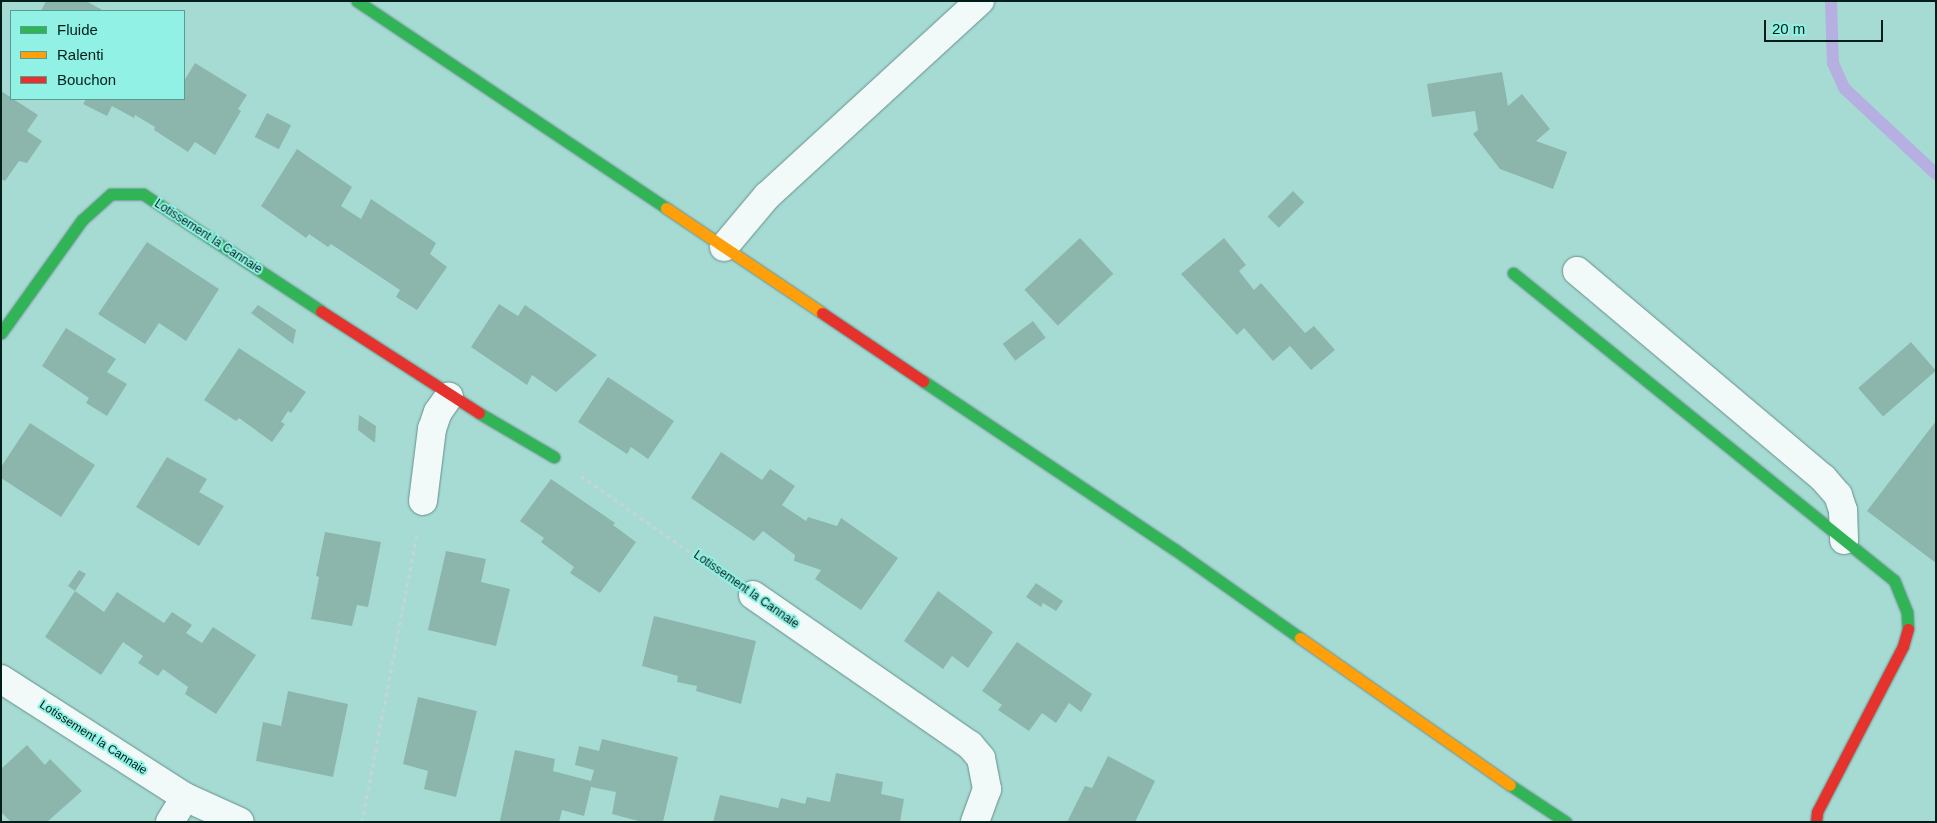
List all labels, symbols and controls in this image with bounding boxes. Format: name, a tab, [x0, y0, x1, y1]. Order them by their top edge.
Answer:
legend	[10, 10, 185, 100]
scale bar	[1767, 10, 1886, 42]
text: 20 m	[1772, 20, 1805, 37]
text: Fluide	[57, 21, 98, 38]
text: Ralenti	[57, 46, 104, 63]
text: Bouchon	[57, 71, 116, 88]
street label: Lotissement la Cannaie	[151, 197, 265, 277]
street label: Lotissement la Cannaie	[691, 548, 801, 632]
street label: Lotissement la Cannaie	[36, 698, 150, 778]

